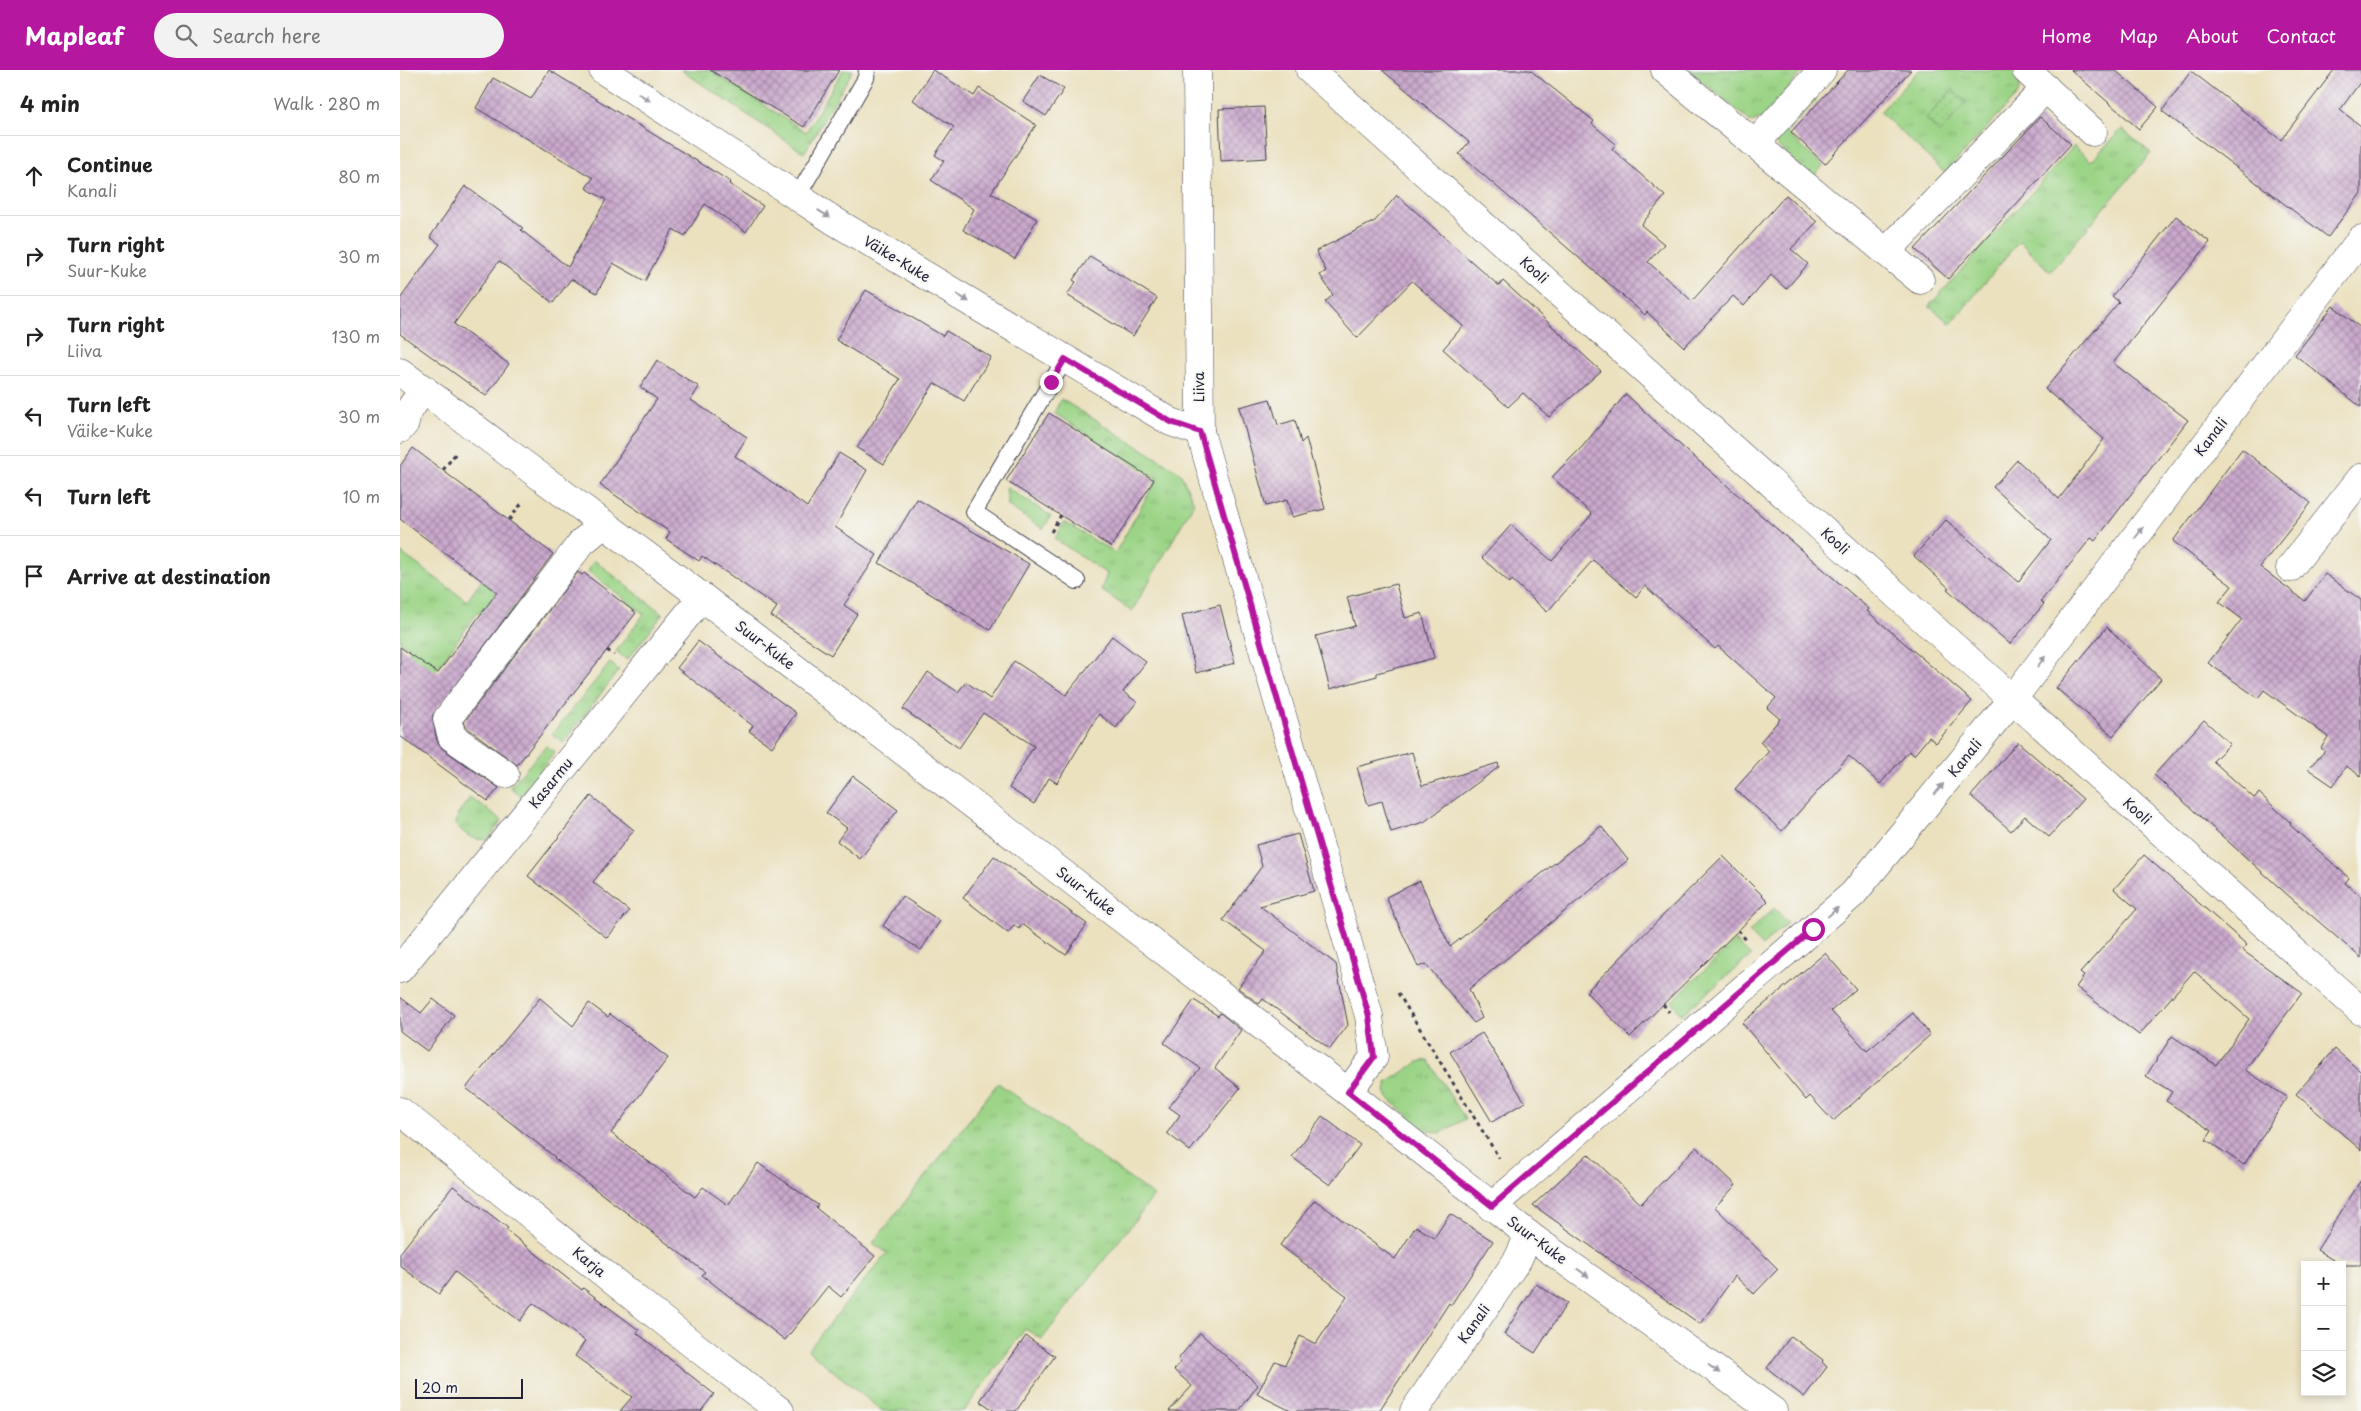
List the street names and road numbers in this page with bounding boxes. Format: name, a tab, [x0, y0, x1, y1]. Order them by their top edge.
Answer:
street label: Väike-Kuke	[860, 230, 935, 287]
street label: Kooli	[1515, 251, 1553, 288]
street label: Liiva	[1188, 371, 1209, 403]
street label: Kanali	[2189, 413, 2232, 460]
street label: Kooli	[1816, 522, 1854, 559]
street label: Suur-Kuke	[731, 615, 800, 674]
street label: Kanali	[1943, 734, 1987, 781]
street label: Kasarmu	[524, 753, 578, 813]
street label: Kooli	[2118, 792, 2156, 829]
street label: Suur-Kuke	[1052, 861, 1121, 920]
street label: Suur-Kuke	[1503, 1211, 1572, 1269]
street label: Karja	[568, 1242, 611, 1282]
street label: Kanali	[1452, 1300, 1495, 1348]

